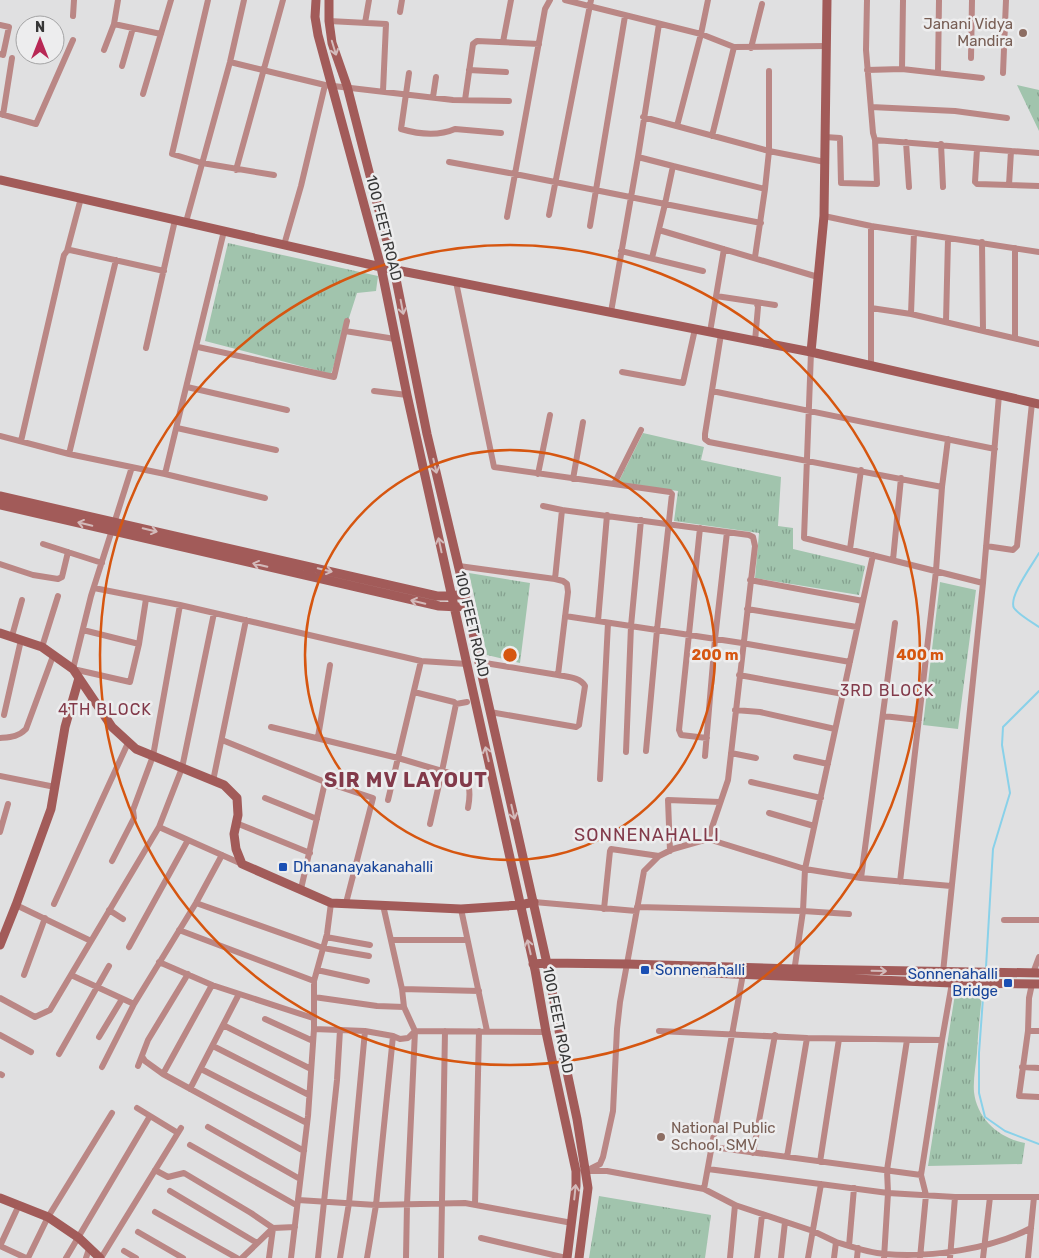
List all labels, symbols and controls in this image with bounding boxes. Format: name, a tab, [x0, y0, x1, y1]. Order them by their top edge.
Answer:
north arrow	[15, 15, 65, 65]
place label: Janani Vidya Mandira	[923, 15, 1013, 50]
text: N	[35, 19, 45, 36]
marker: Janani Vidya Mandira	[1017, 27, 1029, 39]
one-way arrow	[330, 40, 340, 56]
street label: 100 FEET ROAD	[362, 173, 406, 283]
one-way arrow	[397, 298, 407, 314]
one-way arrow	[431, 457, 440, 473]
one-way arrow	[77, 519, 93, 528]
one-way arrow	[141, 526, 157, 535]
one-way arrow	[435, 537, 444, 553]
one-way arrow	[253, 560, 269, 569]
one-way arrow	[317, 566, 333, 575]
street label: 100 FEET ROAD	[451, 569, 493, 679]
one-way arrow	[411, 597, 427, 606]
centre of rings	[501, 646, 519, 664]
text: 200 m	[691, 646, 739, 664]
text: 400 m	[896, 646, 944, 664]
district label: 3RD BLOCK	[840, 681, 934, 700]
district label: 4TH BLOCK	[58, 700, 152, 719]
one-way arrow	[482, 747, 491, 763]
district label: SIR MV LAYOUT	[324, 768, 488, 792]
one-way arrow	[509, 804, 518, 820]
district label: SONNENAHALLI	[574, 824, 720, 846]
place label: Dhananayakanahalli	[293, 858, 433, 876]
marker: Dhananayakanahalli	[277, 861, 289, 873]
one-way arrow	[524, 940, 533, 956]
place label: Sonnenahalli	[655, 961, 745, 979]
marker: Sonnenahalli	[639, 964, 651, 976]
street label: 100 FEET ROAD	[539, 965, 577, 1075]
place label: Sonnenahalli Bridge	[908, 965, 998, 1000]
one-way arrow	[871, 966, 887, 975]
marker: Sonnenahalli Bridge	[1002, 977, 1014, 989]
place label: National Public School, SMV	[671, 1119, 776, 1154]
marker: National Public School, SMV	[655, 1131, 667, 1143]
one-way arrow	[570, 1185, 580, 1201]

